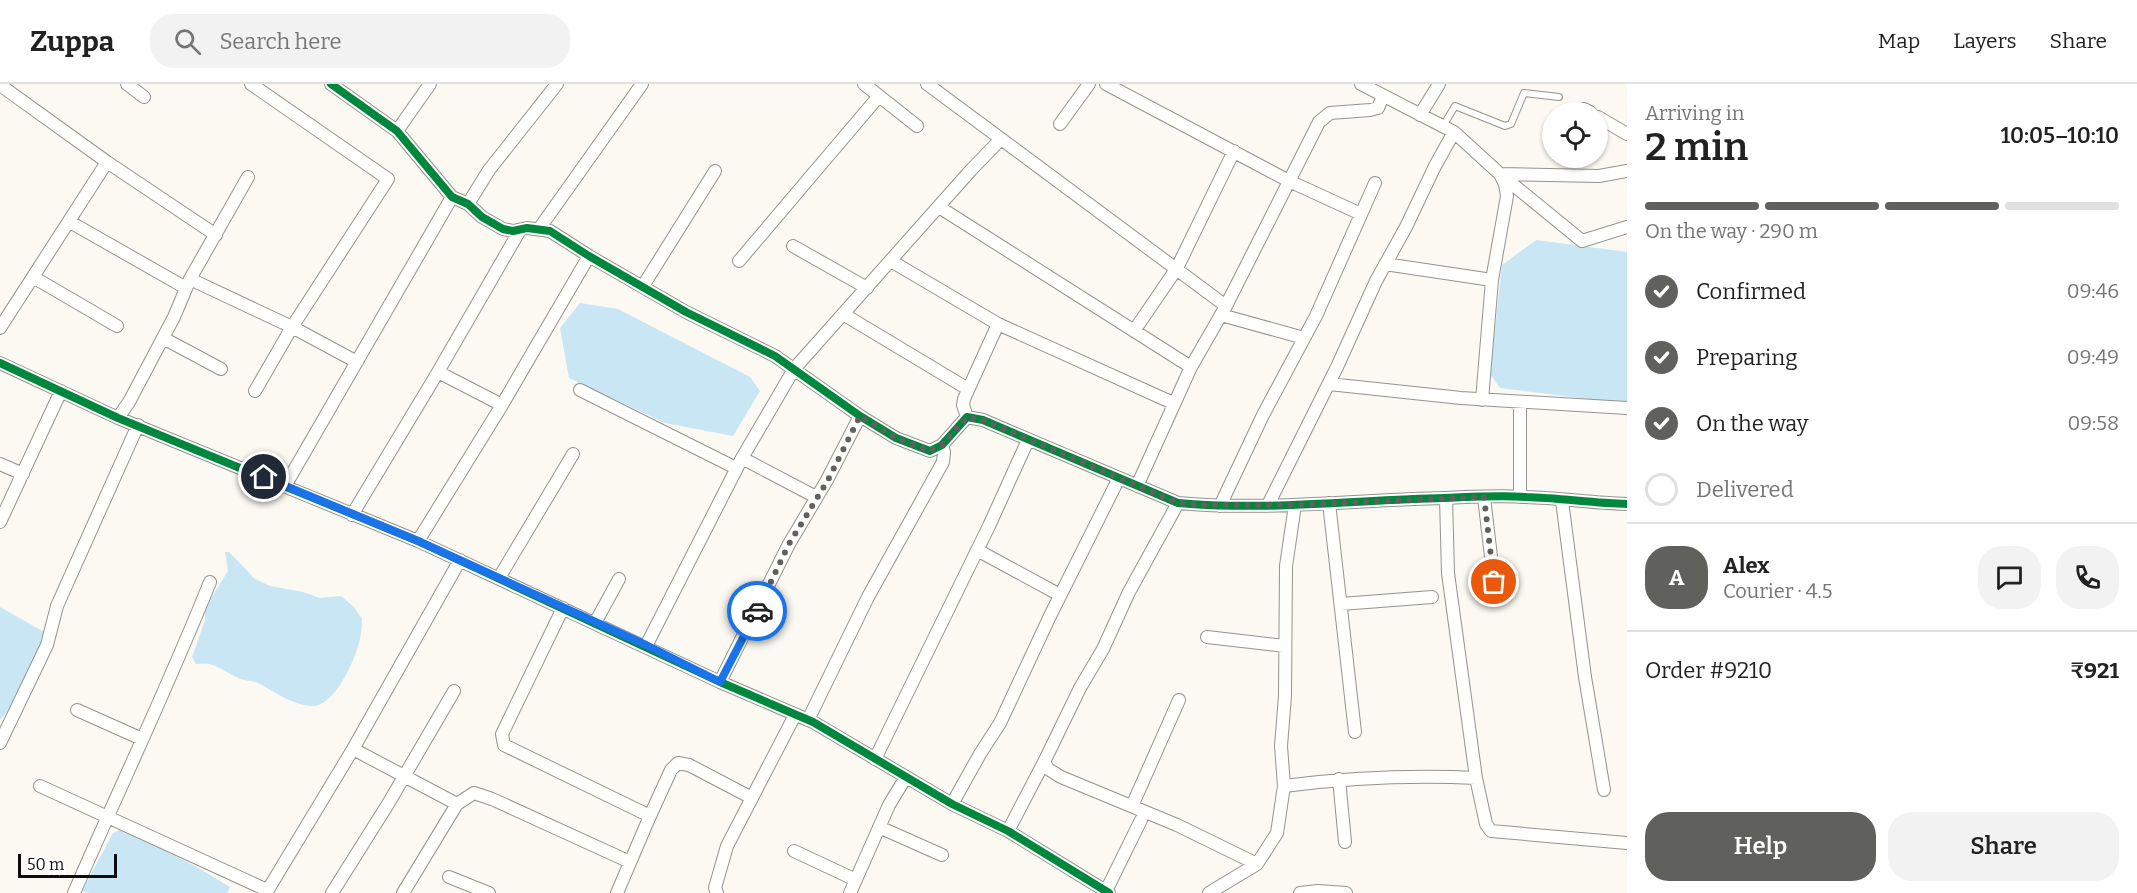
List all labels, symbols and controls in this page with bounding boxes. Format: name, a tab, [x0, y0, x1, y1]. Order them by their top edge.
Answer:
search box	[150, 14, 570, 68]
text: Zuppa	[30, 25, 114, 58]
icon: search	[171, 25, 204, 58]
text: Search here	[219, 28, 342, 55]
text: Map	[1878, 28, 1920, 54]
text: Layers	[1953, 28, 2017, 54]
text: Share	[2050, 28, 2107, 54]
text: Arriving in	[1645, 101, 1744, 125]
map controls	[1542, 102, 1608, 168]
button: locate	[1542, 102, 1608, 168]
text: 10:05–10:10	[2001, 122, 2119, 149]
text: 2 min	[1645, 124, 1748, 170]
text: On the way · 290 m	[1645, 219, 1818, 243]
icon: check	[1645, 275, 1678, 308]
text: Confirmed	[1696, 278, 1806, 305]
text: 09:46	[2067, 279, 2119, 303]
icon: check	[1645, 341, 1678, 374]
text: Preparing	[1696, 344, 1798, 371]
text: 09:49	[2067, 345, 2119, 369]
icon: check	[1645, 407, 1678, 440]
text: On the way	[1696, 410, 1808, 437]
text: 09:58	[2068, 411, 2119, 435]
pin	[238, 451, 289, 502]
icon: home	[247, 460, 280, 493]
text: Delivered	[1696, 476, 1794, 503]
button: chat	[1978, 546, 2041, 609]
button: phone	[2056, 546, 2119, 609]
text: Alex	[1723, 552, 1769, 579]
pin	[1468, 556, 1519, 607]
text: A	[1669, 564, 1684, 591]
icon: bag	[1477, 565, 1510, 598]
text: Courier · 4.5	[1723, 579, 1832, 603]
courier	[727, 581, 787, 641]
icon: car	[741, 595, 774, 628]
text: Order #9210	[1645, 657, 1772, 684]
text: ₹921	[2070, 657, 2119, 684]
button: Help	[1645, 812, 1876, 881]
button: Share	[1888, 812, 2119, 881]
scale bar	[18, 851, 117, 878]
text: 50 m	[27, 855, 64, 874]

